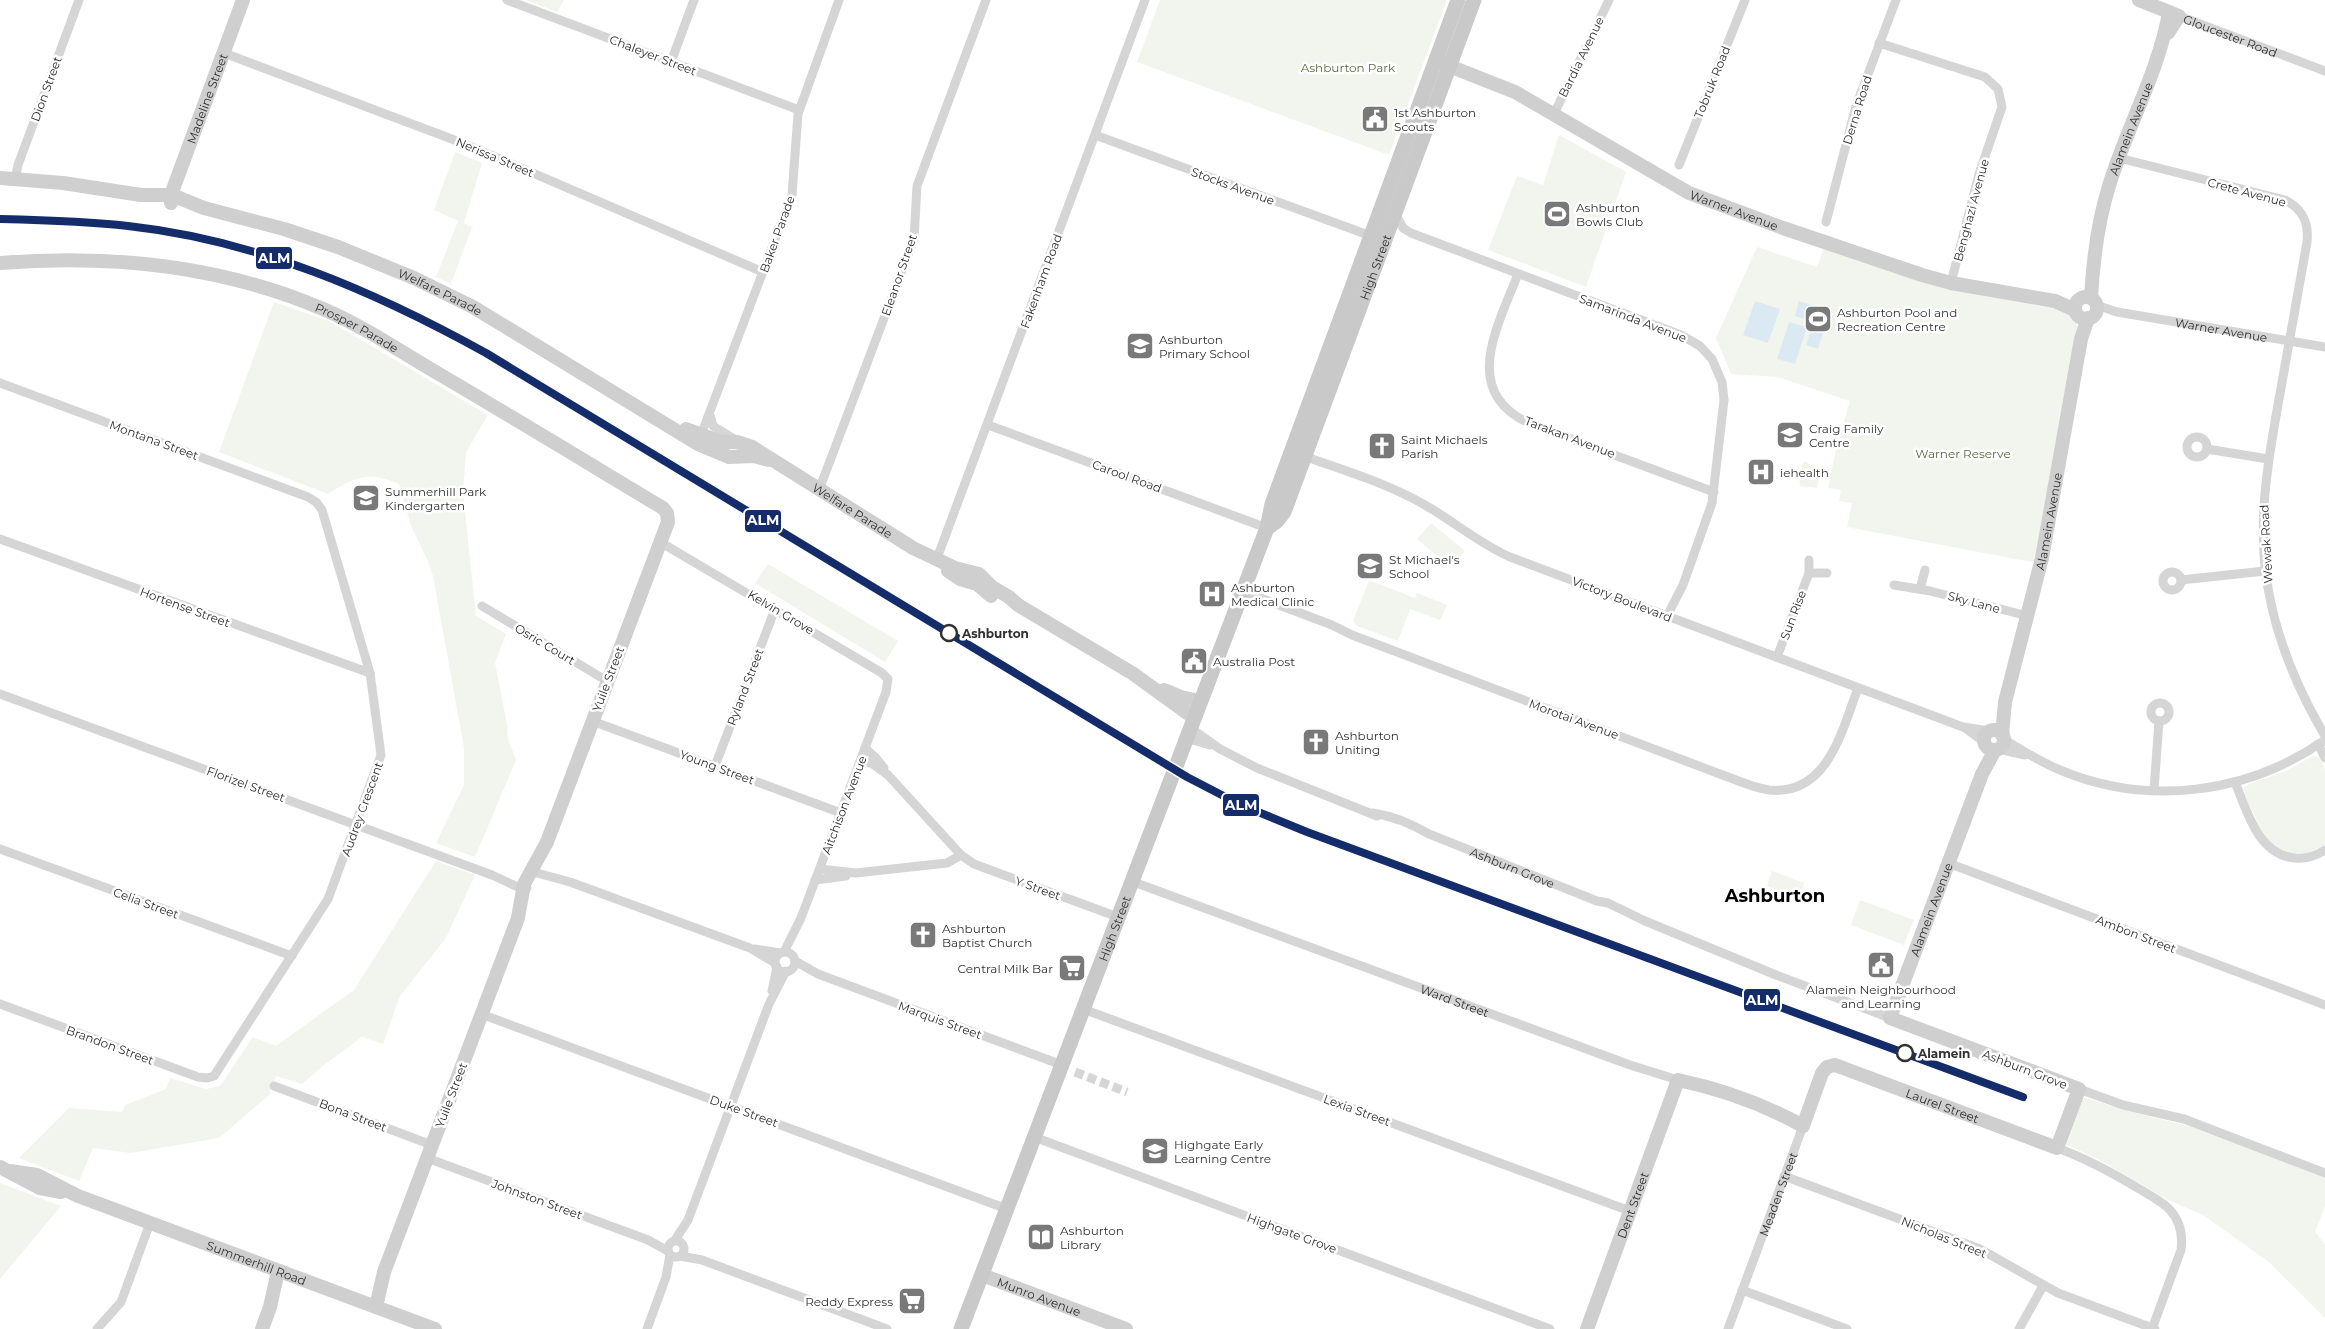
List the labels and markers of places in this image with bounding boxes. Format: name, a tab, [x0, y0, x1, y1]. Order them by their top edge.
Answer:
public building icon: 1st Ashburton Scouts	[1360, 104, 1390, 134]
place label: 1st Ashburton Scouts	[1394, 105, 1476, 134]
sports icon: Ashburton Bowls Club	[1542, 199, 1572, 229]
place label: Ashburton Bowls Club	[1576, 200, 1643, 229]
sports icon: Ashburton Pool and Recreation Centre	[1803, 304, 1833, 334]
place label: Ashburton Pool and Recreation Centre	[1837, 305, 1957, 334]
school or university icon: Ashburton Primary School	[1125, 331, 1155, 361]
place label: Ashburton Primary School	[1159, 332, 1250, 361]
school or university icon: Craig Family Centre	[1775, 420, 1805, 450]
place label: Craig Family Centre	[1809, 421, 1884, 450]
church icon: Saint Michaels Parish	[1367, 431, 1397, 461]
place label: Saint Michaels Parish	[1401, 432, 1488, 461]
hospital icon: iehealth	[1746, 457, 1776, 487]
place label: iehealth	[1780, 465, 1829, 480]
school or university icon: Summerhill Park Kindergarten	[351, 483, 381, 513]
place label: Summerhill Park Kindergarten	[385, 484, 487, 513]
school or university icon: St Michael's School	[1355, 551, 1385, 581]
place label: St Michael's School	[1389, 552, 1460, 581]
hospital icon: Ashburton Medical Clinic	[1197, 579, 1227, 609]
place label: Ashburton Medical Clinic	[1231, 580, 1315, 609]
marker: Ashburton	[940, 624, 958, 642]
place label: Ashburton	[961, 626, 1029, 641]
public building icon: Australia Post	[1179, 646, 1209, 676]
place label: Australia Post	[1213, 654, 1295, 669]
church icon: Ashburton Uniting	[1301, 727, 1331, 757]
place label: Ashburton Uniting	[1335, 728, 1399, 757]
church icon: Ashburton Baptist Church	[908, 920, 938, 950]
place label: Ashburton Baptist Church	[942, 921, 1032, 950]
public building icon: Alamein Neighbourhood and Learning	[1866, 950, 1896, 980]
supermarket icon: Central Milk Bar	[1057, 953, 1087, 983]
place label: Central Milk Bar	[958, 961, 1053, 976]
place label: Alamein Neighbourhood and Learning	[1806, 982, 1956, 1011]
marker: Alamein	[1896, 1044, 1914, 1062]
place label: Alamein	[1917, 1046, 1970, 1061]
school or university icon: Highgate Early Learning Centre	[1140, 1136, 1170, 1166]
place label: Highgate Early Learning Centre	[1174, 1137, 1271, 1166]
library icon: Ashburton Library	[1026, 1222, 1056, 1252]
place label: Ashburton Library	[1060, 1223, 1124, 1252]
supermarket icon: Reddy Express	[897, 1286, 927, 1316]
place label: Reddy Express	[805, 1294, 893, 1309]

